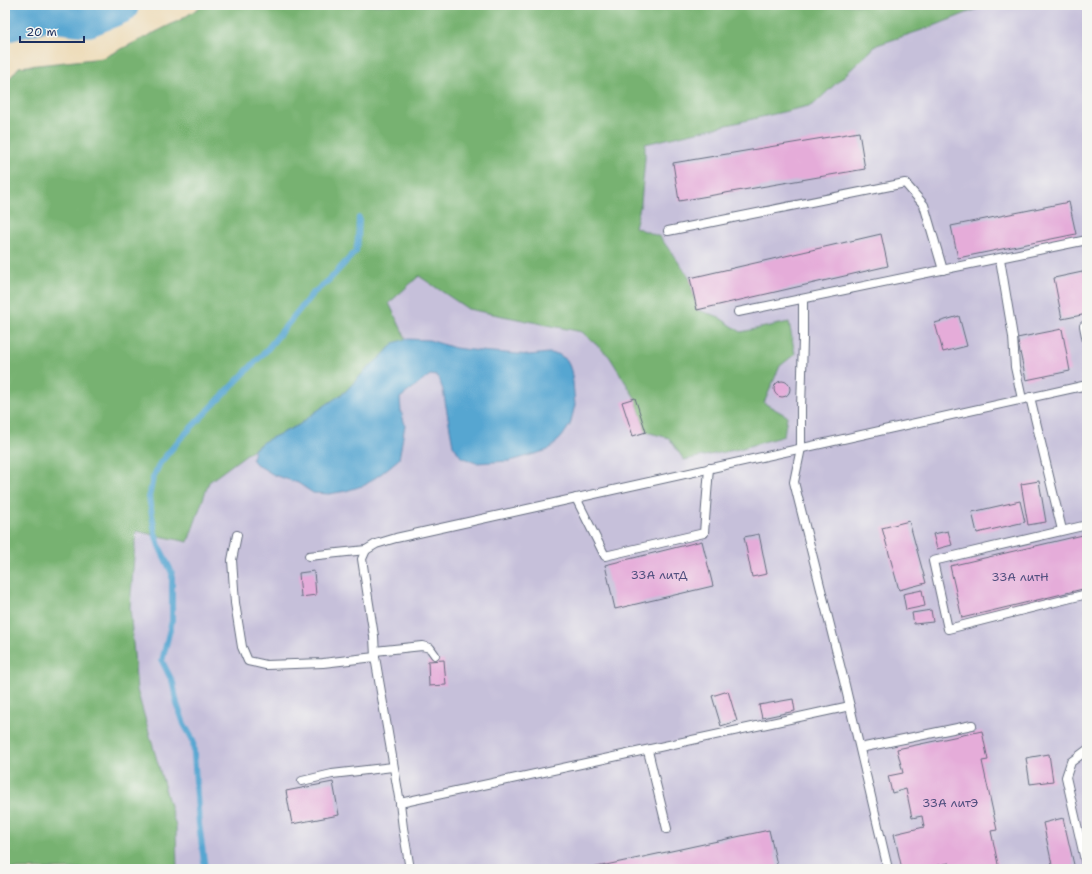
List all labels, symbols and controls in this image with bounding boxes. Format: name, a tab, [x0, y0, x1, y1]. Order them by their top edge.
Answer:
scale bar	[20, 18, 84, 44]
text: 20 m	[26, 24, 57, 40]
house number: 33А литД	[630, 567, 688, 583]
house number: 33А литН	[991, 569, 1049, 585]
house number: 33А литЭ	[922, 795, 978, 811]

